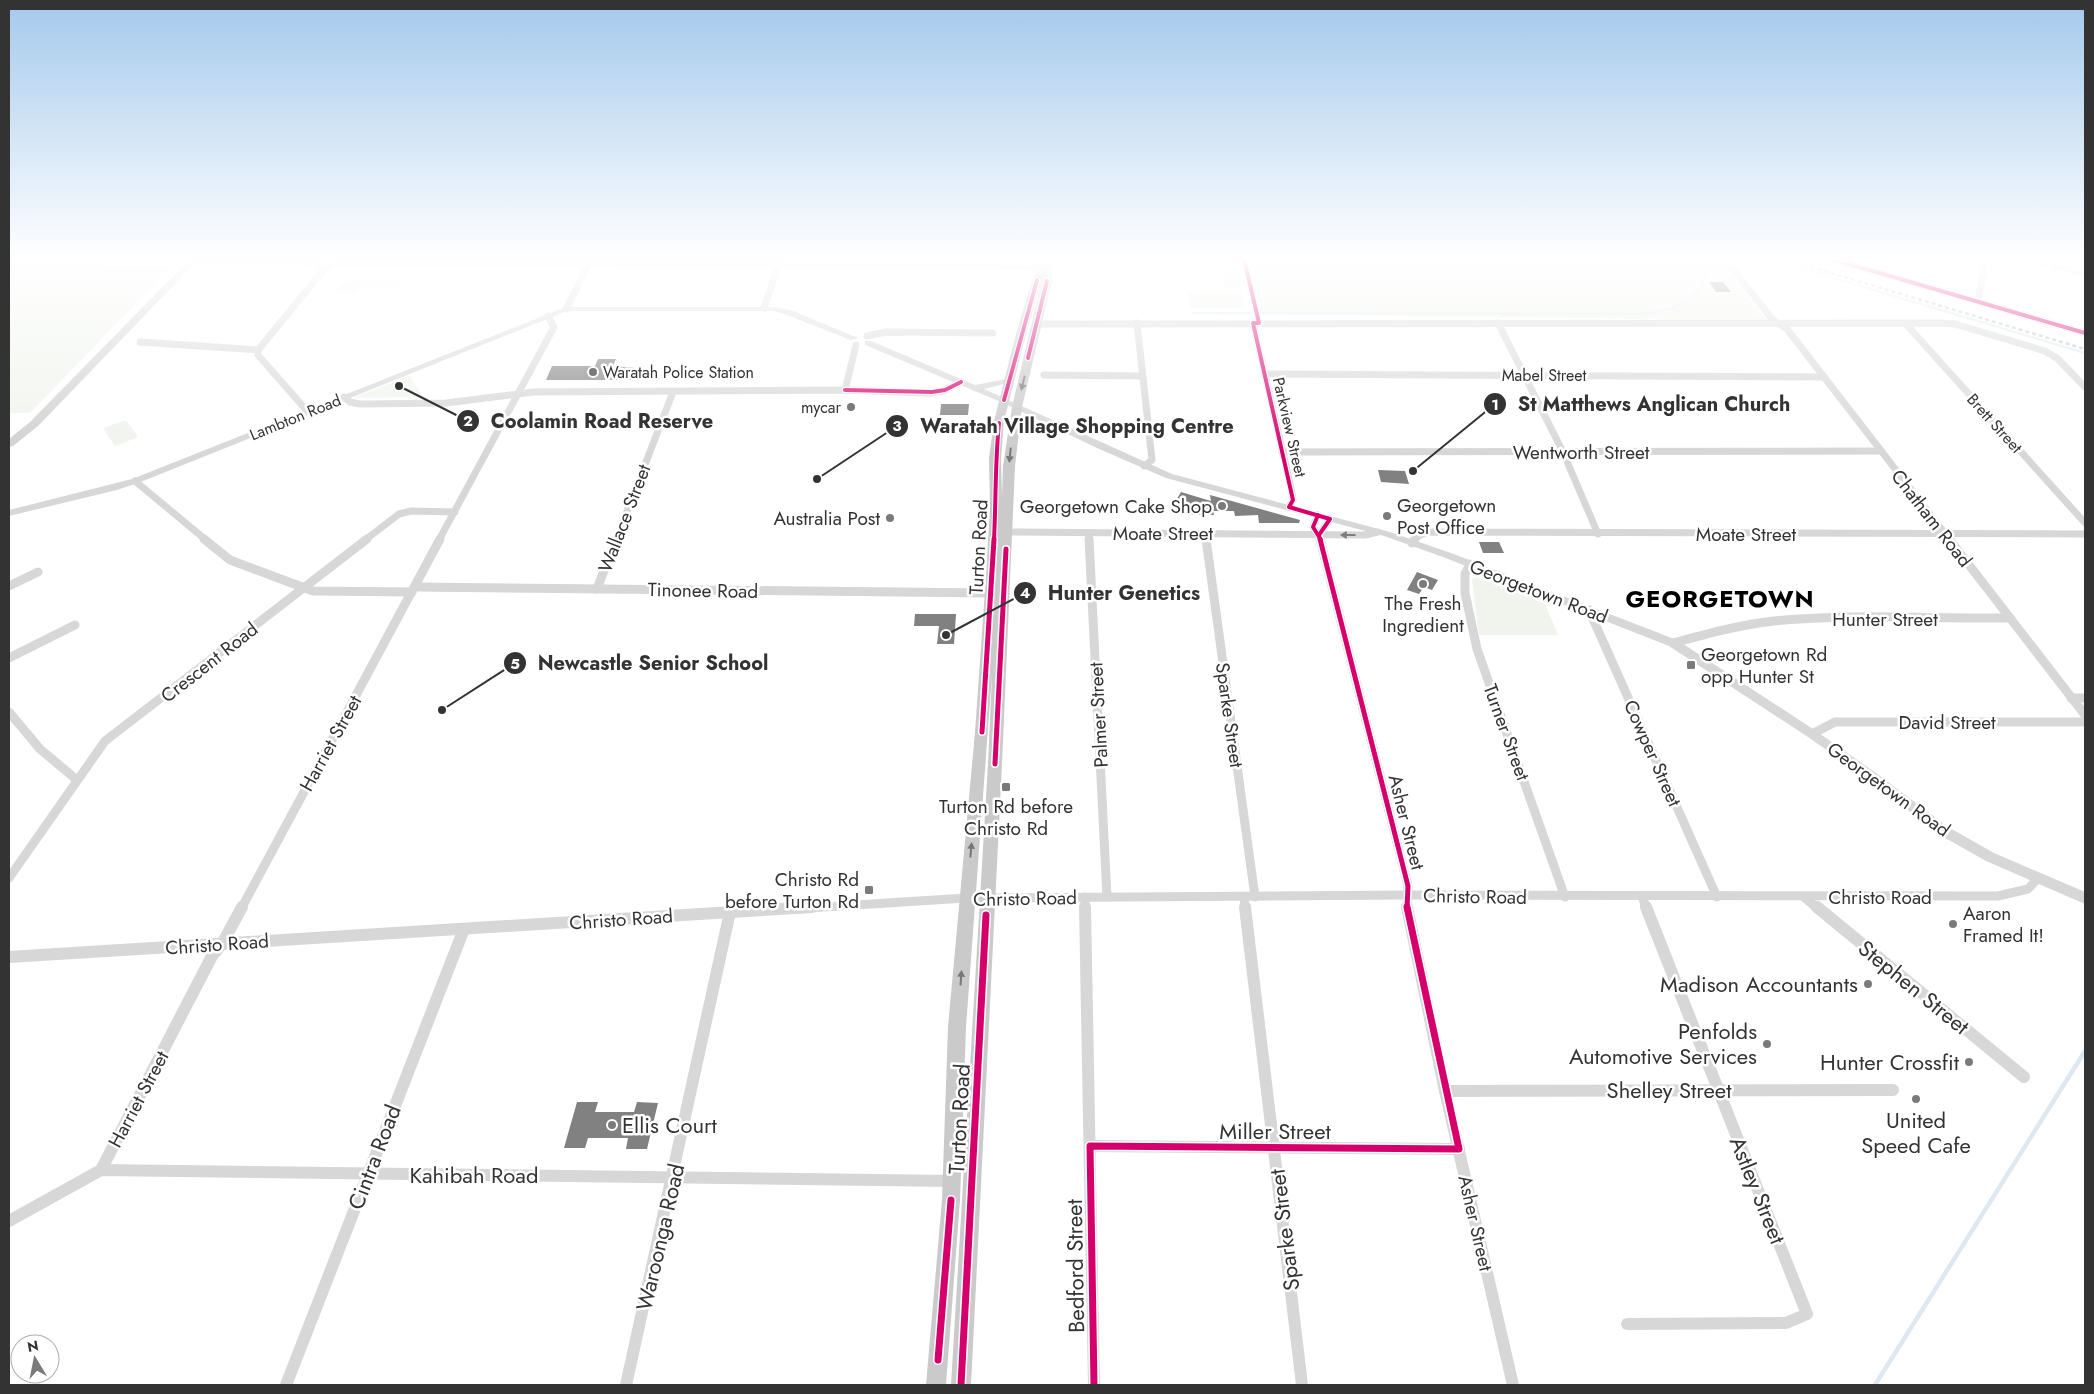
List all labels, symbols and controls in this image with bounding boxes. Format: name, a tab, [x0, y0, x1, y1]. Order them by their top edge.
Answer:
place label: Waratah Police Station	[603, 361, 754, 384]
street label: Mabel Street	[1502, 364, 1586, 387]
marker: Waratah Police Station	[587, 366, 599, 378]
one-way arrow	[1018, 375, 1026, 390]
street label: Parkview Street	[1267, 375, 1312, 479]
callout: St Matthews Anglican Church	[1482, 387, 1800, 422]
street label: Brett Street	[1962, 388, 2028, 458]
street label: Lambton Road	[246, 389, 344, 446]
text: St Matthews Anglican Church	[1518, 390, 1790, 419]
text: 1	[1491, 394, 1499, 416]
place label: mycar	[801, 396, 841, 419]
marker: mycar	[845, 401, 857, 413]
callout: Coolamin Road Reserve	[456, 403, 723, 438]
text: Coolamin Road Reserve	[491, 407, 713, 436]
callout: Waratah Village Shopping Centre	[885, 409, 1243, 444]
text: 2	[463, 410, 473, 432]
text: Waratah Village Shopping Centre	[920, 412, 1234, 441]
text: 3	[892, 415, 902, 437]
street label: Wentworth Street	[1513, 439, 1650, 466]
one-way arrow	[1006, 447, 1014, 463]
street label: Wallace Street	[591, 460, 658, 576]
street label: Chatham Road	[1885, 464, 1978, 573]
place label: Georgetown Post Office	[1397, 492, 1496, 541]
place label: Georgetown Cake Shop	[1020, 493, 1212, 520]
street label: Turton Road	[963, 499, 994, 595]
marker: Georgetown Cake Shop	[1216, 500, 1228, 512]
place label: Australia Post	[773, 505, 880, 532]
marker: Georgetown Post Office	[1381, 510, 1393, 522]
marker: Australia Post	[884, 512, 896, 524]
street label: Moate Street	[1113, 520, 1214, 547]
street label: Moate Street	[1696, 521, 1797, 548]
one-way arrow	[1340, 531, 1356, 539]
street label: Georgetown Road	[1466, 553, 1612, 630]
callout: Hunter Genetics	[1013, 575, 1210, 610]
street label: Tinonee Road	[648, 576, 758, 605]
marker: The Fresh Ingredient	[1417, 578, 1429, 590]
text: Hunter Genetics	[1048, 579, 1200, 608]
district label: GEORGETOWN	[1625, 581, 1815, 616]
text: 4	[1020, 582, 1030, 604]
place label: The Fresh Ingredient	[1382, 590, 1464, 639]
street label: Hunter Street	[1832, 606, 1938, 633]
street label: Crescent Road	[155, 616, 264, 709]
place label: Georgetown Rd opp Hunter St	[1701, 641, 1827, 690]
callout: Newcastle Senior School	[502, 646, 778, 681]
text: Newcastle Senior School	[538, 649, 768, 678]
text: 5	[510, 653, 520, 675]
marker: Georgetown Rd opp Hunter St	[1685, 659, 1697, 671]
street label: Palmer Street	[1082, 661, 1115, 768]
street label: Sparke Street	[1209, 661, 1250, 770]
street label: Turner Street	[1477, 680, 1537, 785]
street label: Harriet Street	[293, 690, 368, 796]
street label: Cowper Street	[1617, 696, 1688, 811]
street label: David Street	[1898, 709, 1996, 736]
street label: Georgetown Road	[1822, 736, 1956, 843]
street label: Asher Street	[1382, 772, 1432, 873]
marker: Turton Rd before Christo Rd	[1000, 781, 1012, 793]
place label: Turton Rd before Christo Rd	[939, 793, 1073, 842]
one-way arrow	[967, 841, 975, 857]
place label: Christo Rd before Turton Rd	[725, 866, 859, 915]
street label: Christo Road	[1423, 882, 1527, 911]
marker: Christo Rd before Turton Rd	[863, 884, 875, 896]
street label: Christo Road	[973, 884, 1077, 913]
street label: Christo Road	[1828, 884, 1932, 911]
place label: Aaron Framed It!	[1963, 900, 2044, 949]
street label: Christo Road	[568, 902, 674, 937]
marker: Aaron Framed It!	[1947, 918, 1959, 930]
street label: Christo Road	[164, 927, 270, 962]
street label: Stephen Street	[1852, 932, 1977, 1042]
place label: Madison Accountants	[1660, 968, 1858, 1000]
one-way arrow	[957, 970, 965, 986]
marker: Madison Accountants	[1862, 978, 1874, 990]
place label: Penfolds Automotive Services	[1569, 1015, 1757, 1072]
marker: Penfolds Automotive Services	[1761, 1038, 1773, 1050]
street label: Harriet Street	[102, 1046, 175, 1152]
place label: Hunter Crossfit	[1820, 1046, 1960, 1078]
marker: Hunter Crossfit	[1963, 1056, 1975, 1068]
street label: Turton Road	[940, 1063, 978, 1175]
street label: Shelley Street	[1607, 1074, 1732, 1106]
marker: United Speed Cafe	[1910, 1093, 1922, 1105]
street label: Cintra Road	[339, 1100, 409, 1214]
place label: United Speed Cafe	[1861, 1104, 1971, 1161]
place label: Ellis Court	[622, 1109, 718, 1141]
street label: Miller Street	[1219, 1115, 1332, 1147]
marker: Ellis Court	[606, 1119, 618, 1131]
street label: Astley Street	[1722, 1131, 1794, 1249]
street label: Kahibah Road	[409, 1159, 539, 1191]
street label: Waroonga Road	[628, 1160, 692, 1314]
street label: Sparke Street	[1261, 1167, 1307, 1293]
street label: Asher Street	[1451, 1173, 1500, 1274]
street label: Bedford Street	[1058, 1198, 1092, 1333]
north arrow	[10, 1334, 60, 1384]
text: N	[26, 1335, 40, 1357]

